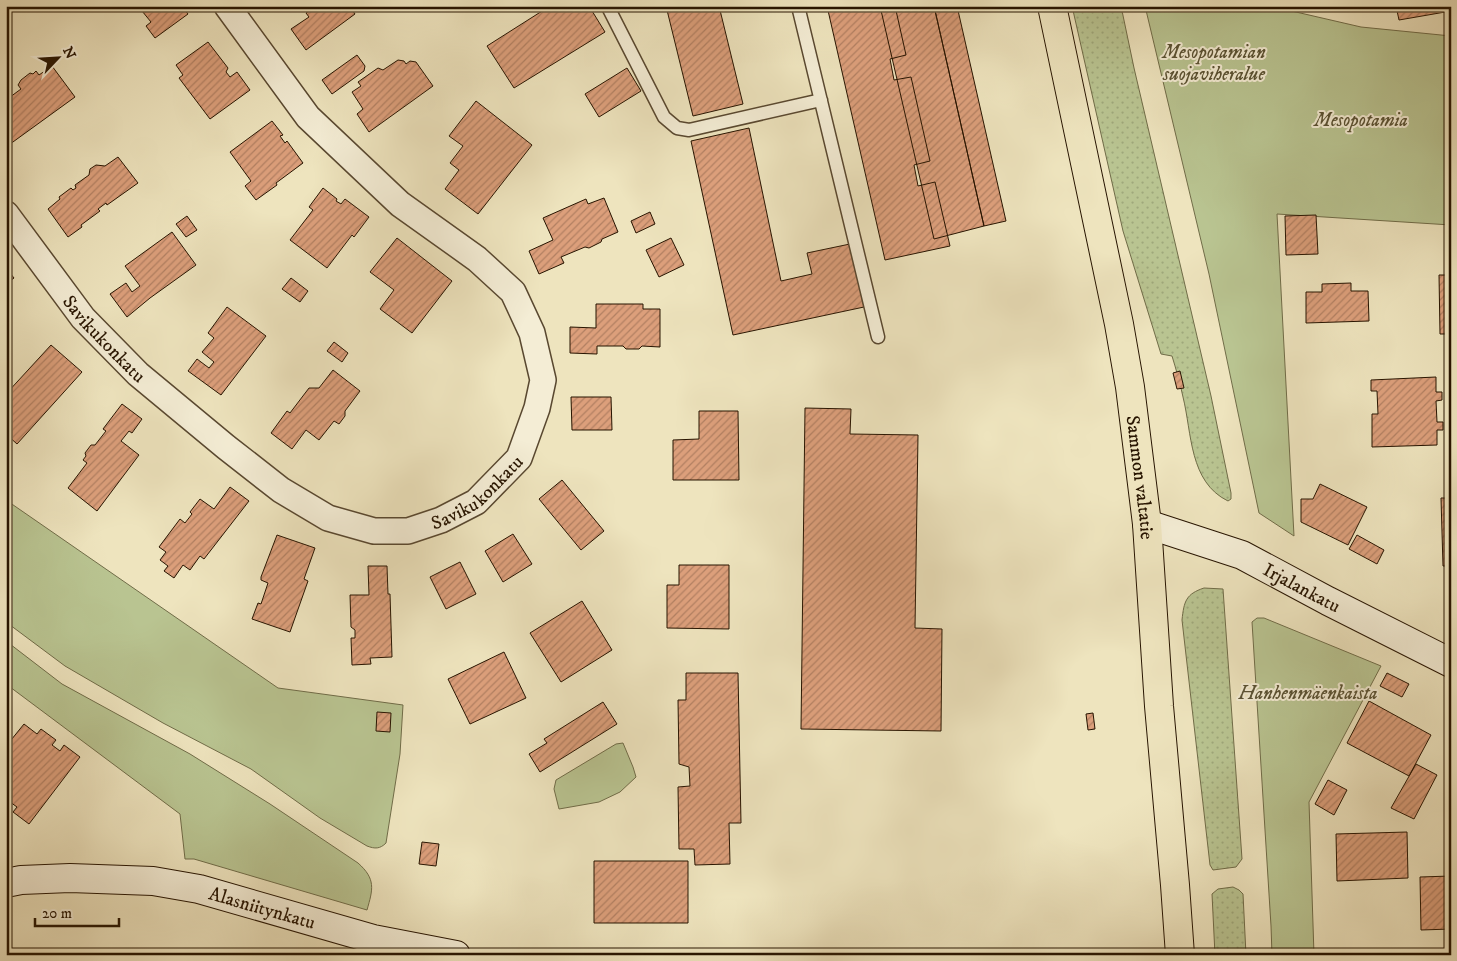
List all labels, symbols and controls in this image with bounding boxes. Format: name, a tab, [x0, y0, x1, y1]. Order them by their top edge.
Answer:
north arrow	[32, 32, 82, 82]
park label: Mesopotamian suojaviheralue	[1160, 41, 1266, 86]
text: N	[58, 44, 80, 62]
park label: Mesopotamia	[1312, 109, 1408, 133]
street label: Savikukonkatu	[57, 291, 149, 388]
street label: Sammon valtatie	[1121, 414, 1158, 540]
street label: Savikukonkatu	[429, 451, 528, 535]
street label: Irjalankatu	[1259, 558, 1344, 618]
park label: Hanhenmäenkaista	[1237, 682, 1378, 705]
street label: Alasniitynkatu	[206, 882, 318, 935]
scale bar	[35, 896, 119, 928]
text: 20 m	[42, 904, 72, 923]

